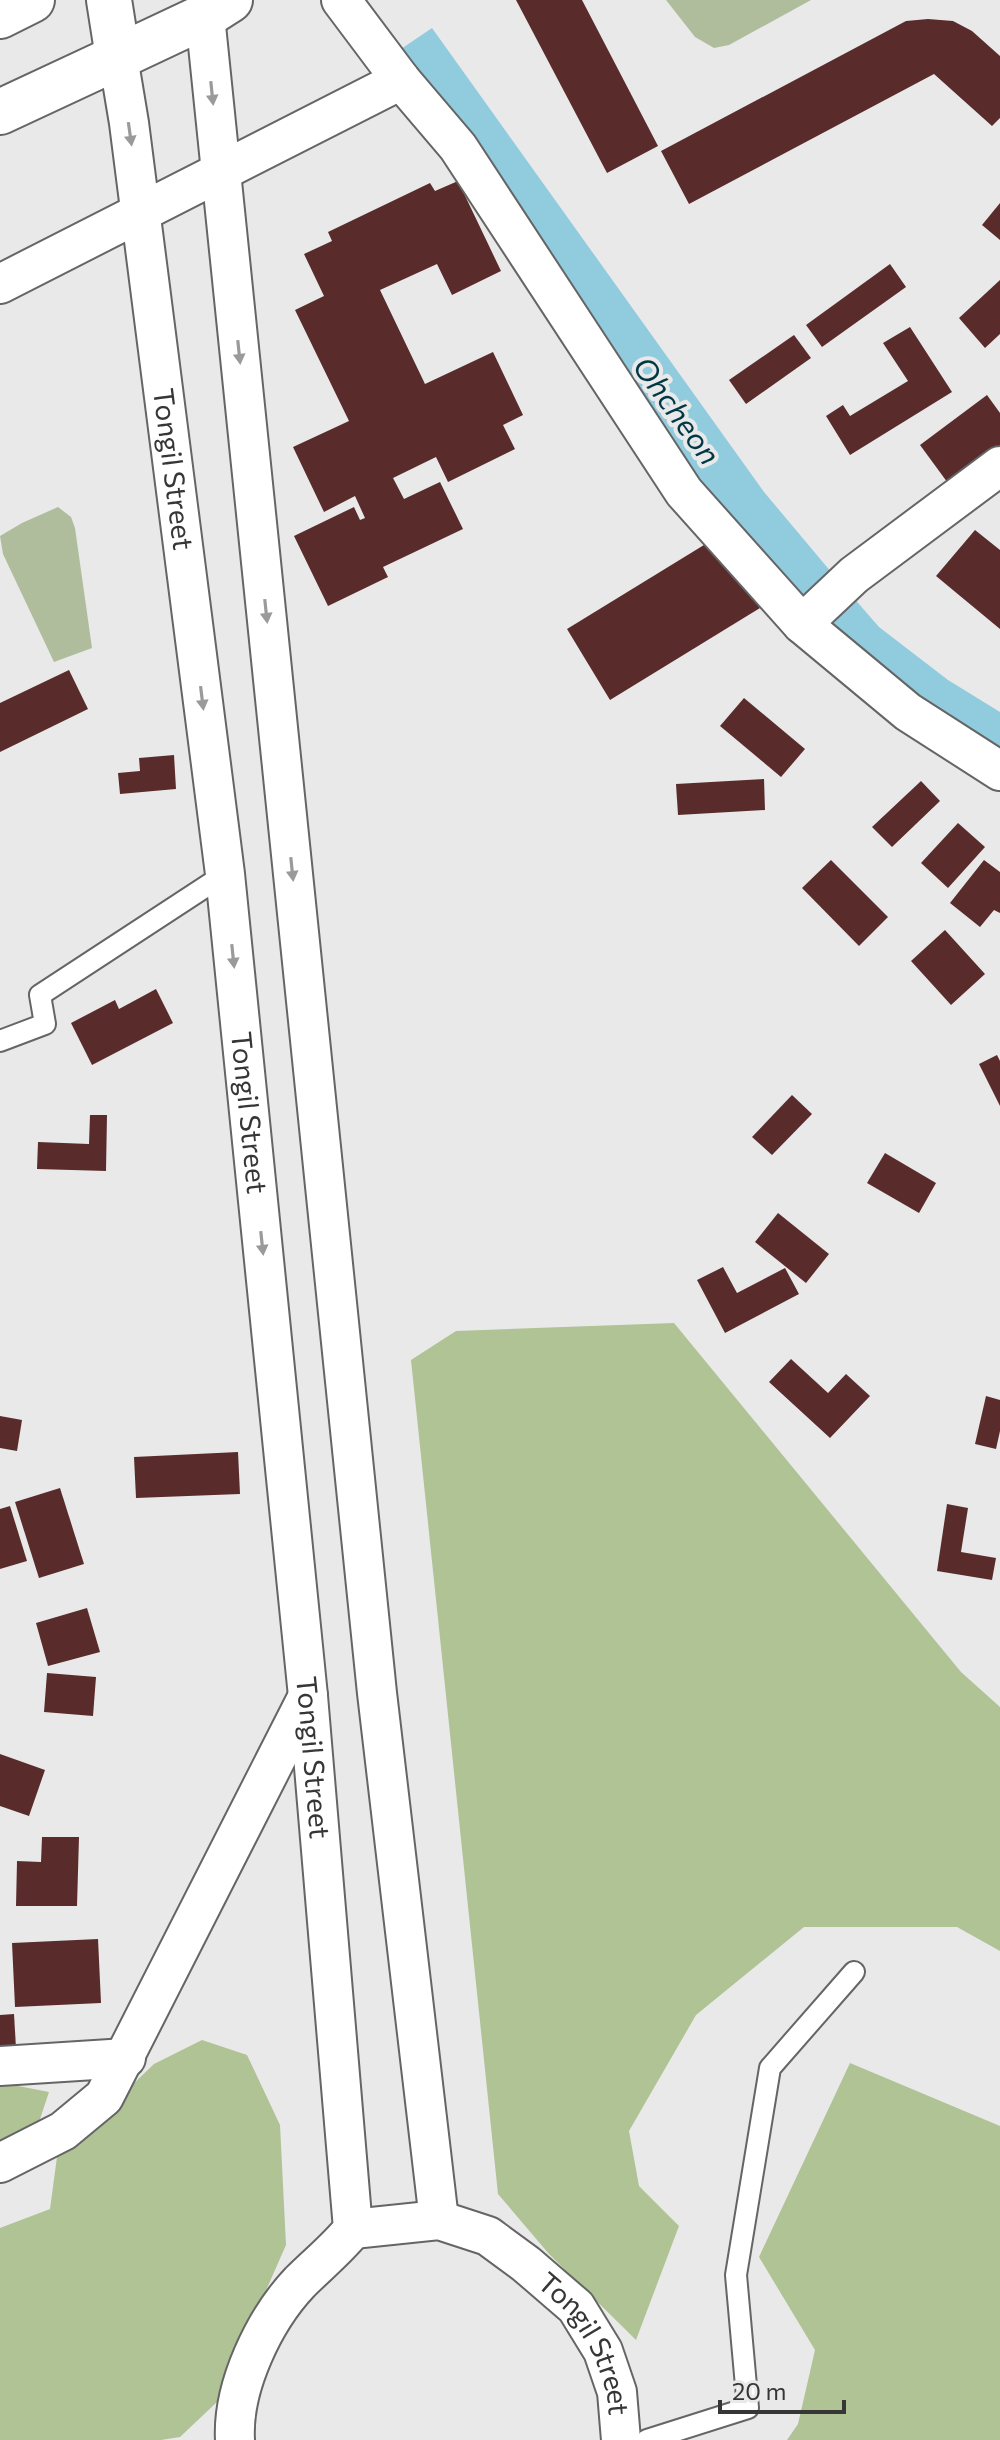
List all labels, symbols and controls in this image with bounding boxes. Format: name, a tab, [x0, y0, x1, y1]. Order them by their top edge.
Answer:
one-way arrow	[206, 81, 219, 106]
one-way arrow	[124, 122, 137, 147]
one-way arrow	[233, 340, 246, 365]
water label: Ohcheon	[626, 348, 730, 471]
street label: Tongil Street	[147, 386, 201, 552]
one-way arrow	[259, 599, 272, 624]
one-way arrow	[196, 686, 209, 711]
one-way arrow	[286, 857, 299, 882]
one-way arrow	[227, 944, 240, 969]
street label: Tongil Street	[225, 1030, 275, 1195]
one-way arrow	[256, 1230, 269, 1255]
street label: Tongil Street	[290, 1675, 338, 1840]
street label: Tongil Street	[532, 2264, 637, 2416]
scale bar	[720, 2364, 844, 2414]
text: 20 m	[732, 2376, 786, 2405]

